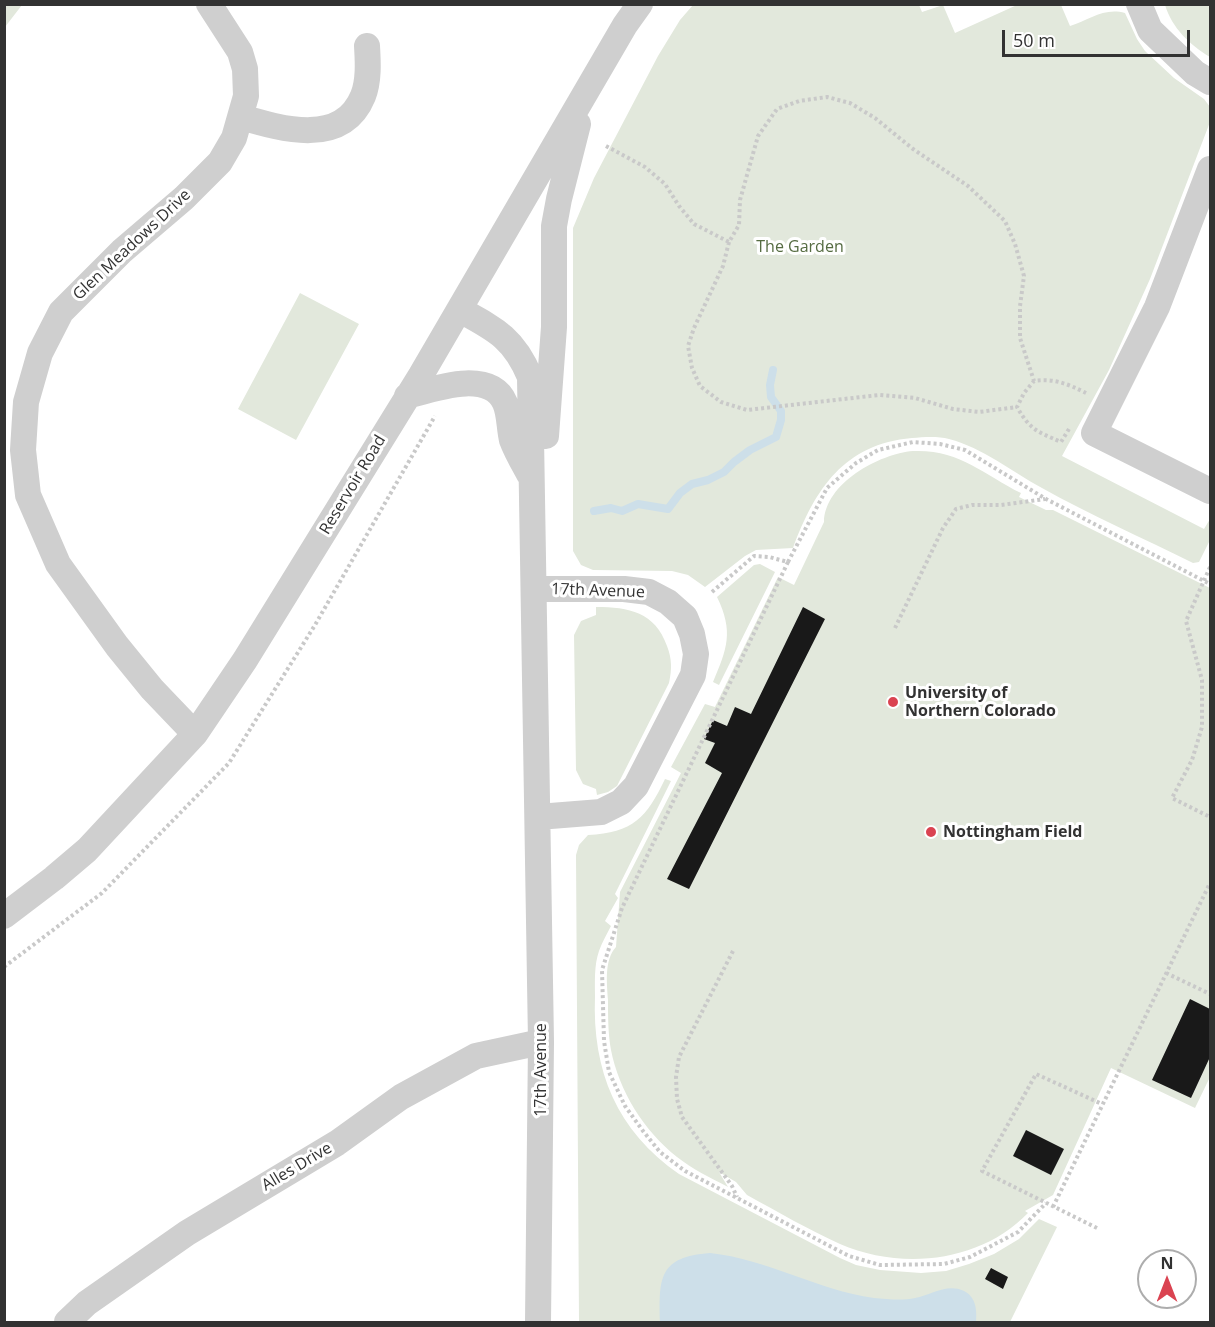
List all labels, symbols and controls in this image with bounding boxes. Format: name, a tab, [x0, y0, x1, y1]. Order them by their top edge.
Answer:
scale bar	[1005, 18, 1192, 56]
text: 50 m	[1013, 28, 1055, 52]
street label: Glen Meadows Drive	[69, 186, 195, 304]
park label: The Garden	[756, 237, 844, 257]
street label: Reservoir Road	[316, 432, 390, 538]
street label: 17th Avenue	[551, 580, 645, 602]
place label: University of Northern Colorado	[905, 683, 1056, 721]
marker: University of Northern Colorado	[886, 695, 900, 709]
place label: Nottingham Field	[943, 822, 1082, 842]
marker: Nottingham Field	[924, 825, 938, 839]
street label: 17th Avenue	[531, 1023, 551, 1117]
street label: Alles Drive	[259, 1139, 335, 1195]
north arrow	[1137, 1249, 1197, 1309]
text: N	[1160, 1252, 1174, 1274]

